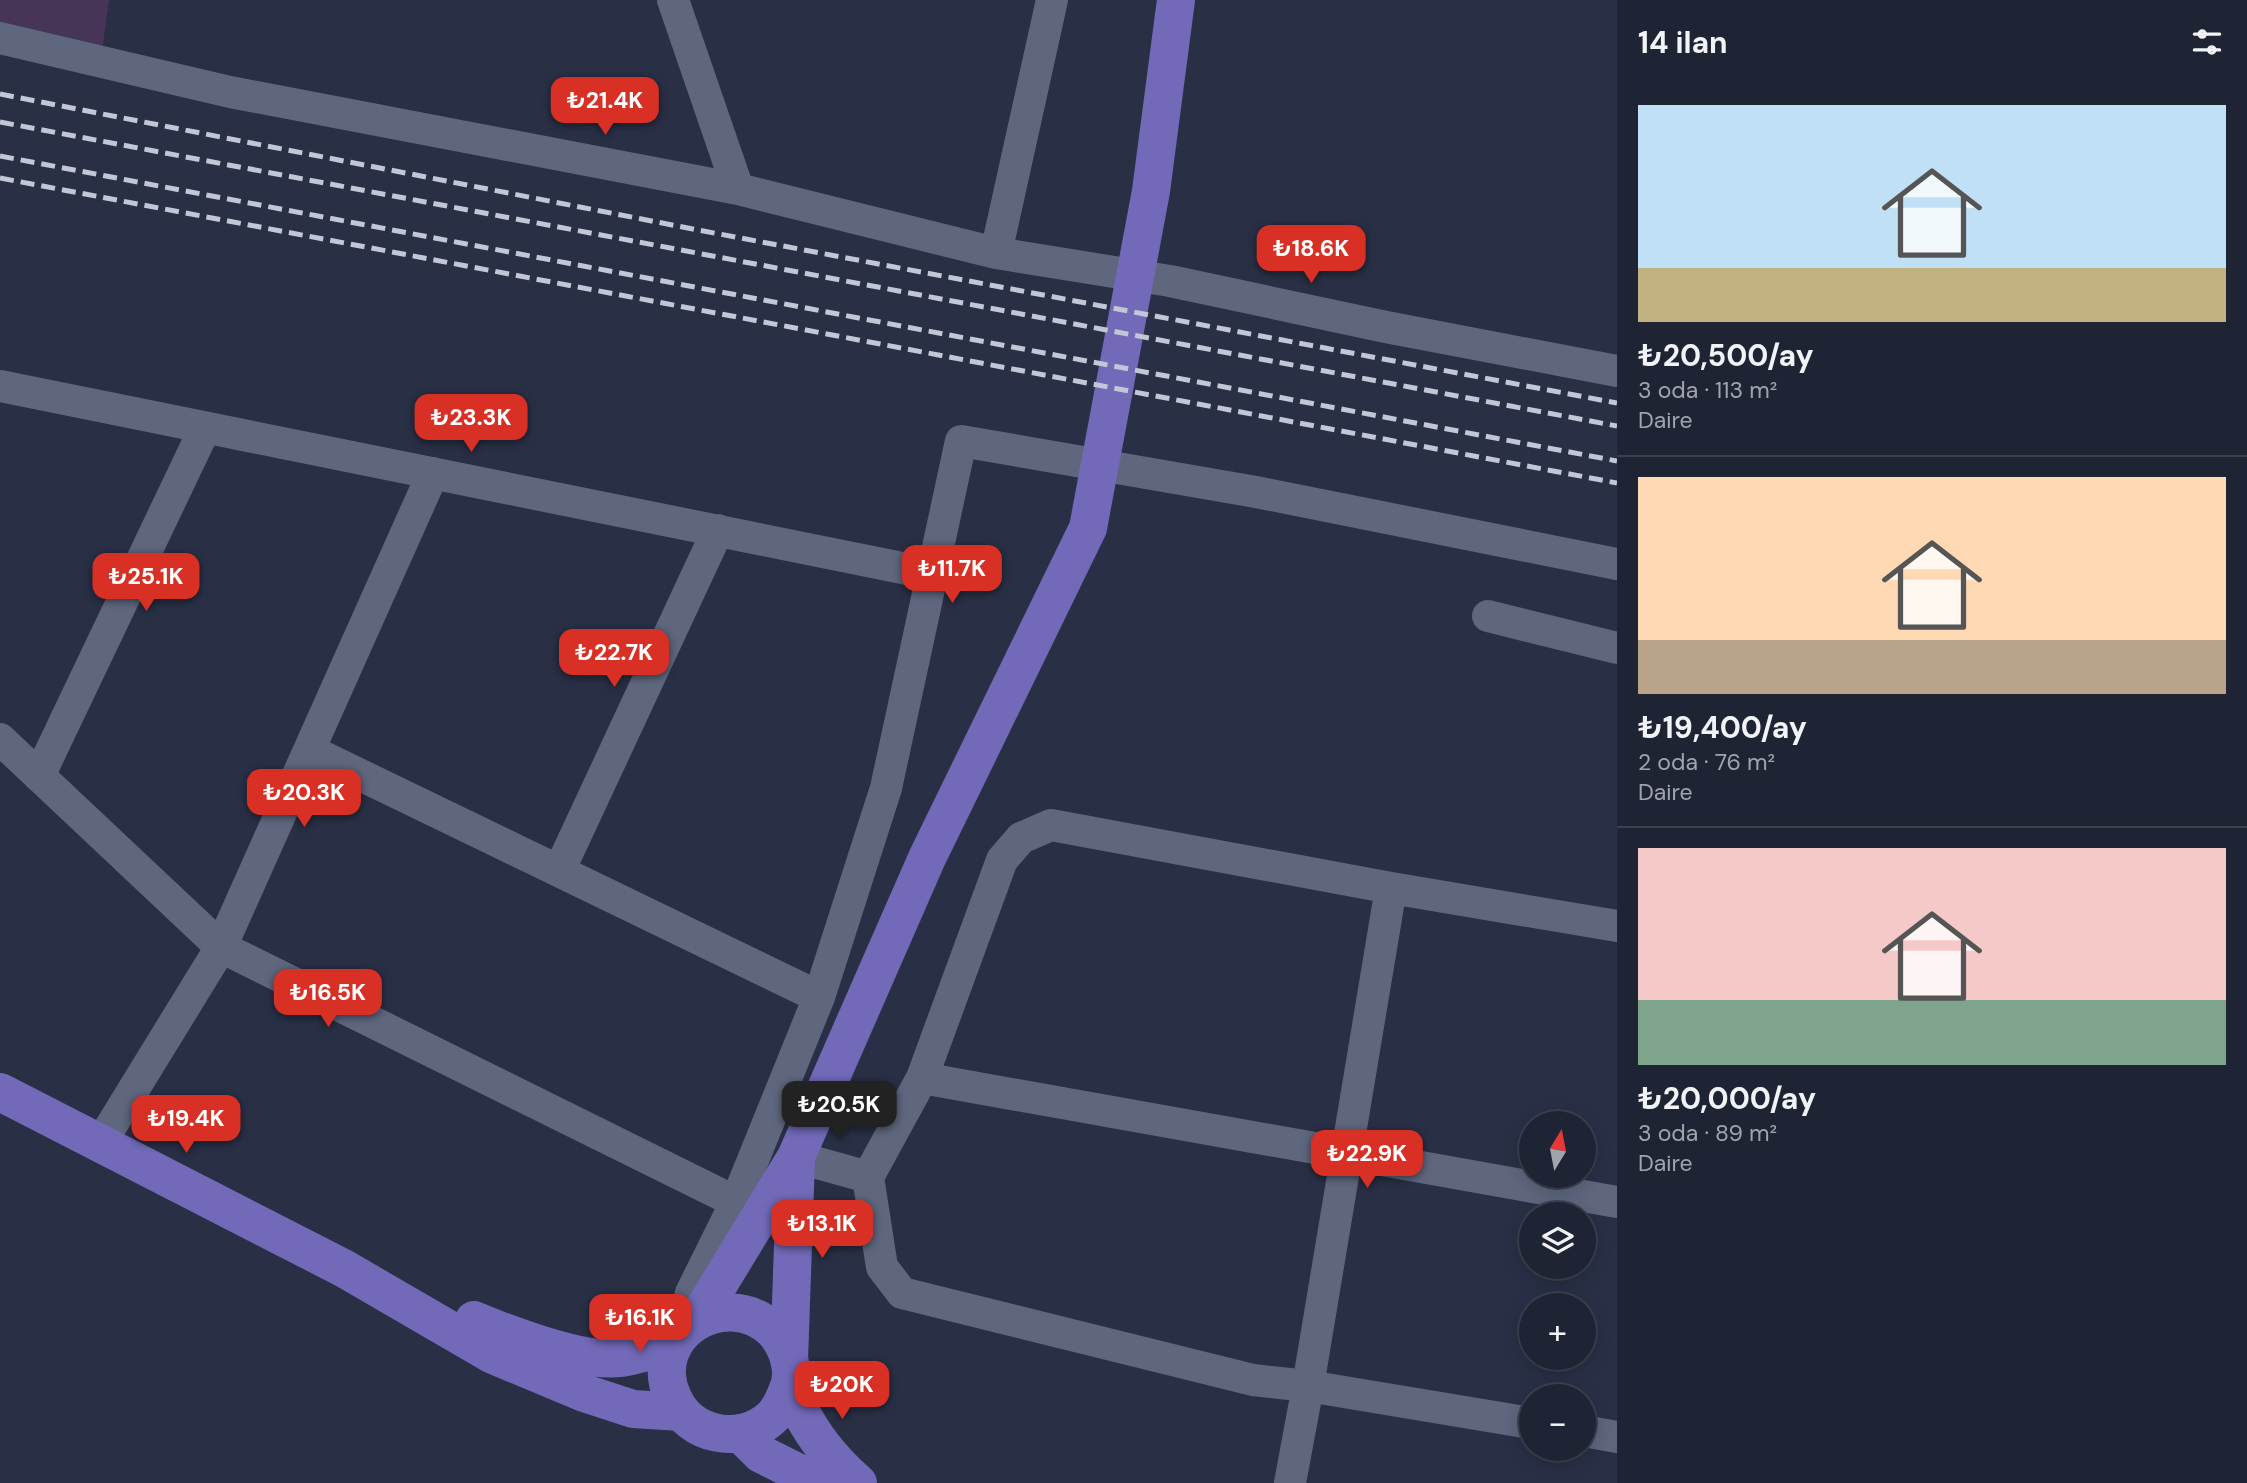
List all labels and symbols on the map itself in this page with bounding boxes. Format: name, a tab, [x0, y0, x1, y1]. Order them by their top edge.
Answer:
pin: ₺21.4K	[548, 78, 662, 137]
pin: ₺18.6K	[1254, 226, 1368, 285]
pin: ₺23.3K	[414, 394, 528, 454]
pin: ₺11.7K	[895, 546, 1009, 605]
pin: ₺25.1K	[89, 554, 203, 613]
pin: ₺22.7K	[557, 630, 671, 689]
pin: ₺20.3K	[247, 770, 361, 829]
pin: ₺16.5K	[271, 970, 385, 1029]
pin: ₺20.5K	[782, 1082, 896, 1141]
pin: ₺19.4K	[129, 1096, 243, 1155]
north arrow	[1519, 1111, 1596, 1188]
pin: ₺22.9K	[1310, 1130, 1424, 1190]
pin: ₺13.1K	[765, 1200, 879, 1260]
pin: ₺16.1K	[583, 1294, 697, 1354]
pin: ₺20K	[801, 1362, 883, 1421]

